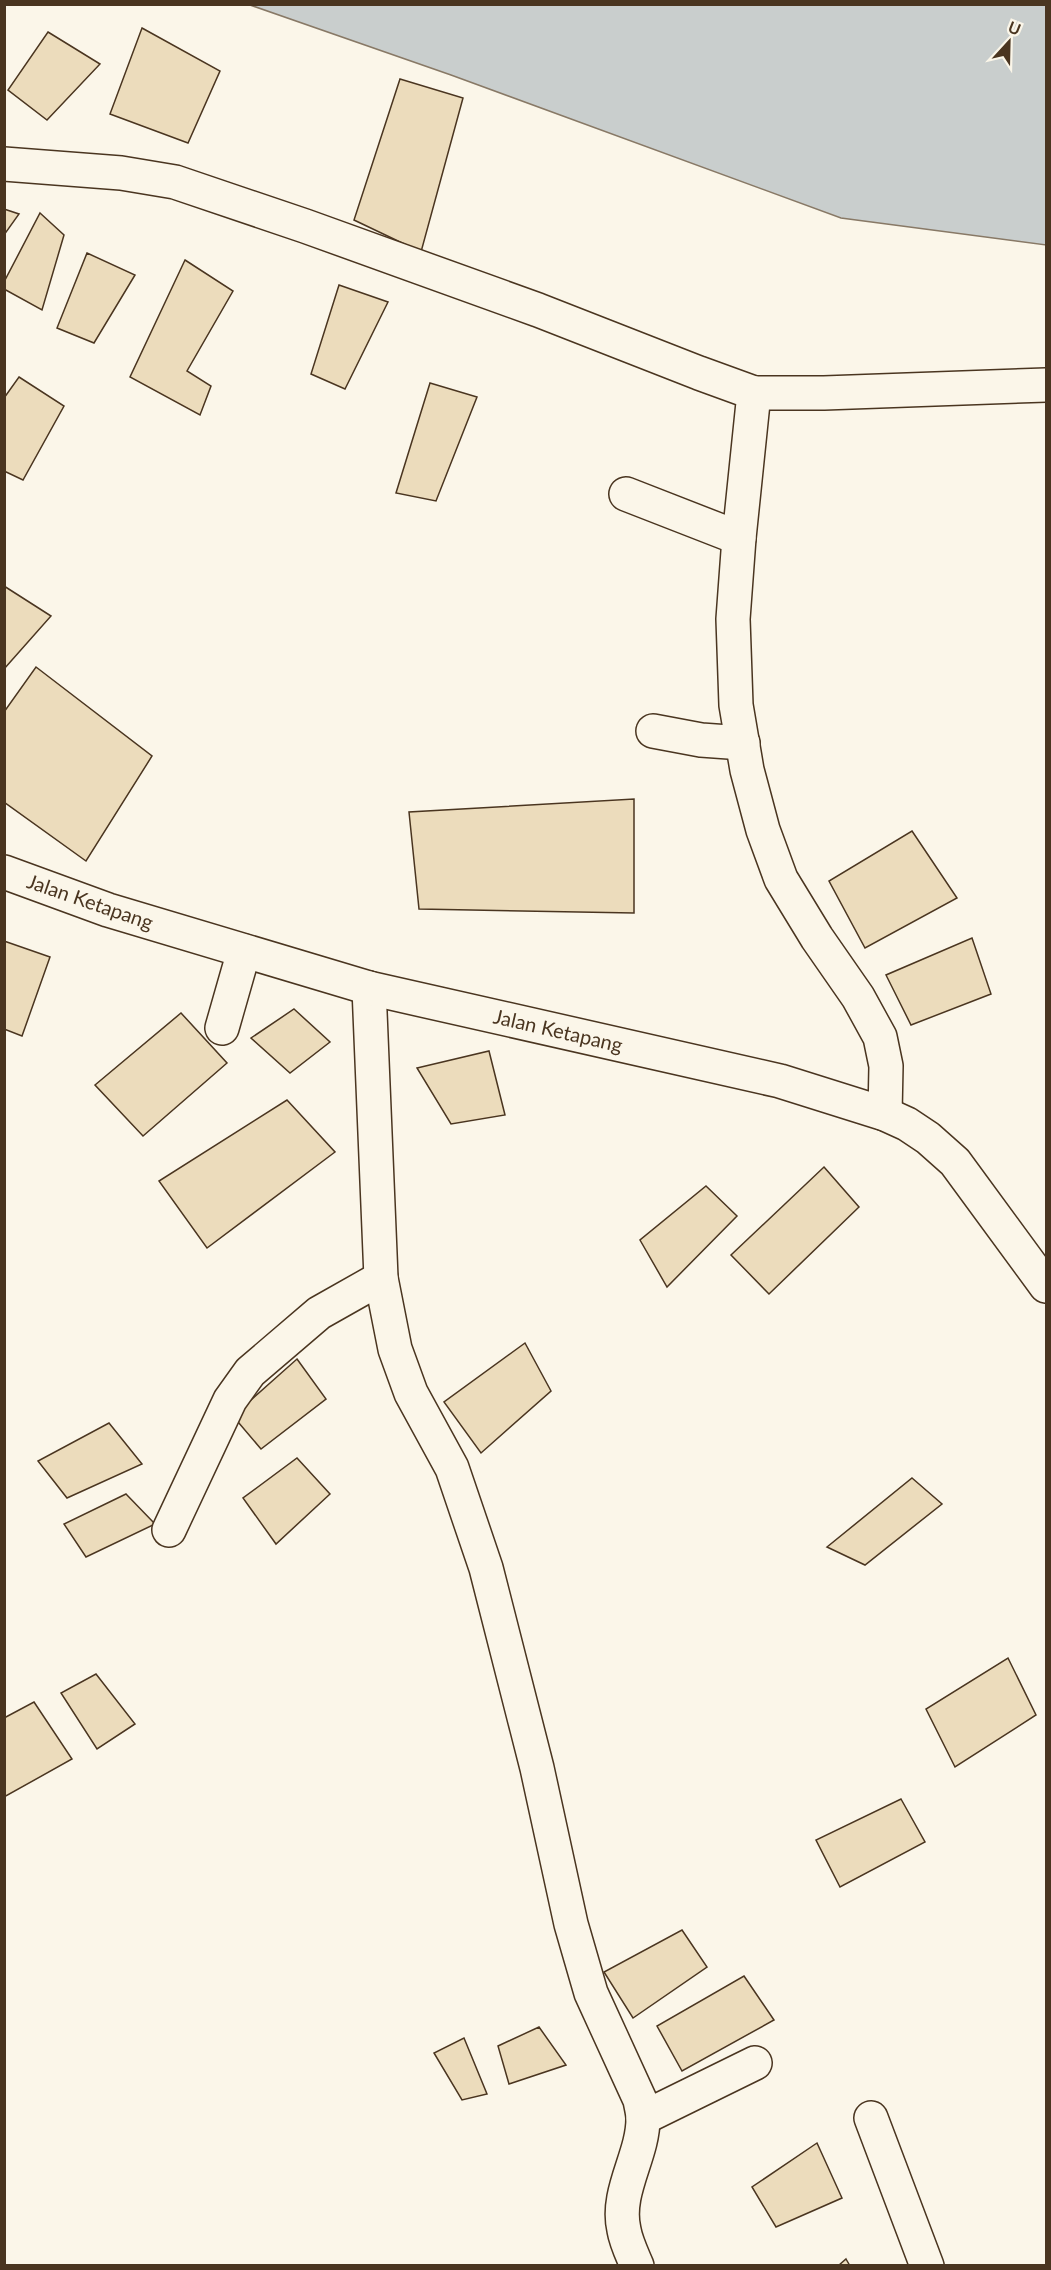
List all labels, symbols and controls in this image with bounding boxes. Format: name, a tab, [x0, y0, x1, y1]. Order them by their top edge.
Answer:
north arrow	[979, 12, 1039, 72]
text: U	[1006, 17, 1024, 39]
street label: Jalan Ketapang	[24, 868, 157, 934]
street label: Jalan Ketapang	[491, 1004, 625, 1057]

